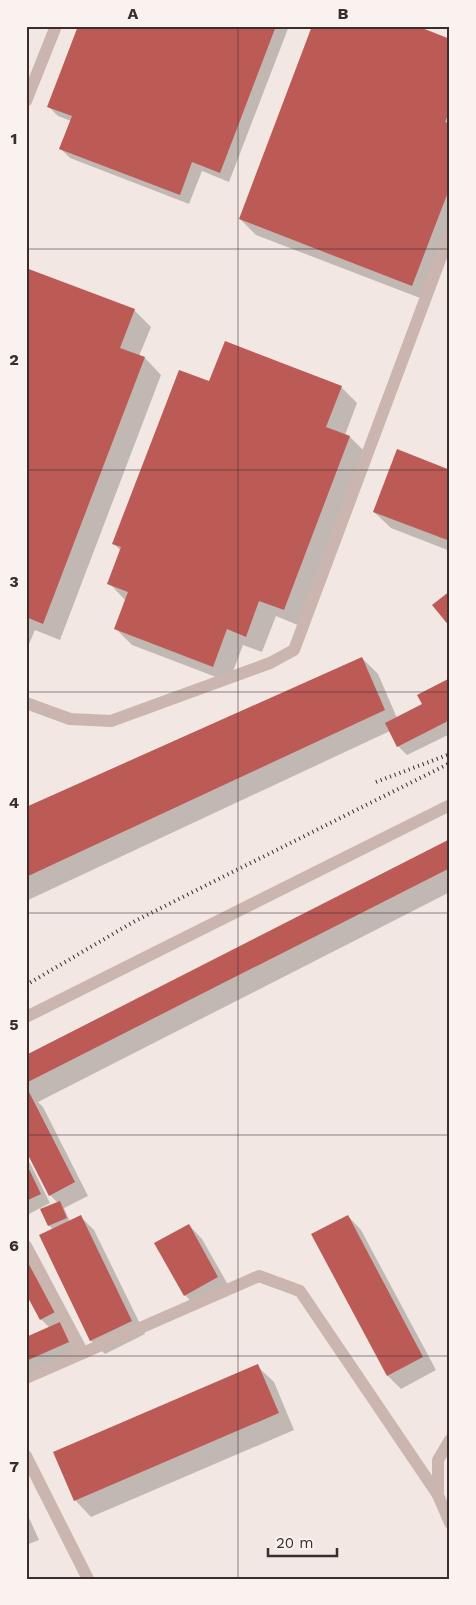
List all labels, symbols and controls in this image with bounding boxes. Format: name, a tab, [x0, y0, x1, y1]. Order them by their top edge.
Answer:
text: A	[128, 4, 139, 23]
text: B	[338, 4, 349, 23]
text: 1	[11, 129, 17, 148]
text: 2	[9, 350, 19, 369]
text: 3	[9, 572, 19, 591]
text: 4	[9, 793, 19, 812]
text: 5	[9, 1015, 19, 1034]
text: 6	[9, 1236, 19, 1255]
text: 7	[9, 1457, 19, 1476]
scale bar	[268, 1525, 337, 1557]
text: 20 m	[276, 1534, 314, 1552]

